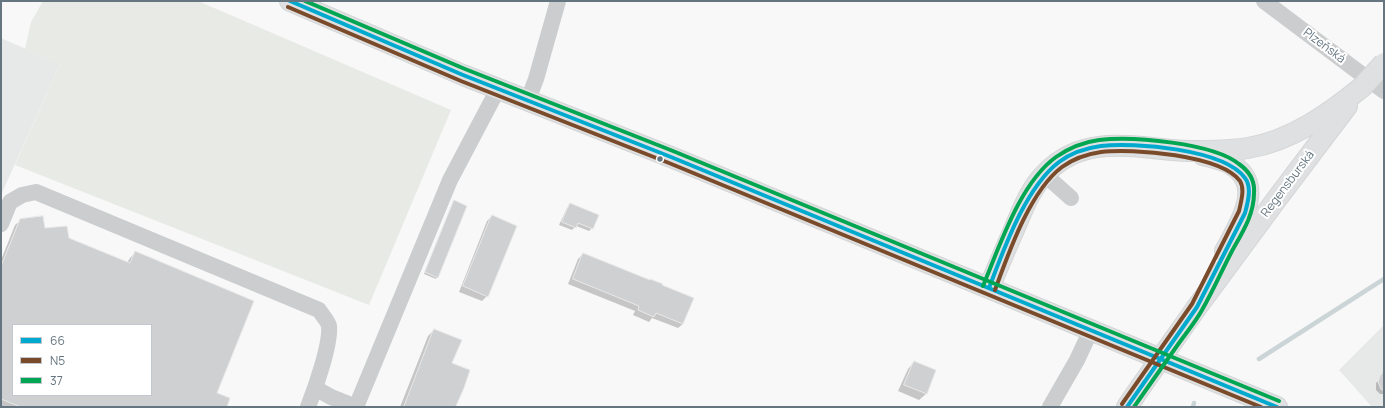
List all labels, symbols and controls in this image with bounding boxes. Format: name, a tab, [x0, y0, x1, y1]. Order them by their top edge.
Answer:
street label: Plzeňská	[1300, 26, 1348, 66]
street label: Regensburská	[1258, 148, 1318, 220]
unlabelled marker	[655, 154, 665, 164]
legend	[12, 324, 152, 396]
text: 66	[50, 332, 65, 349]
text: N5	[50, 352, 65, 369]
text: 37	[50, 372, 63, 389]

